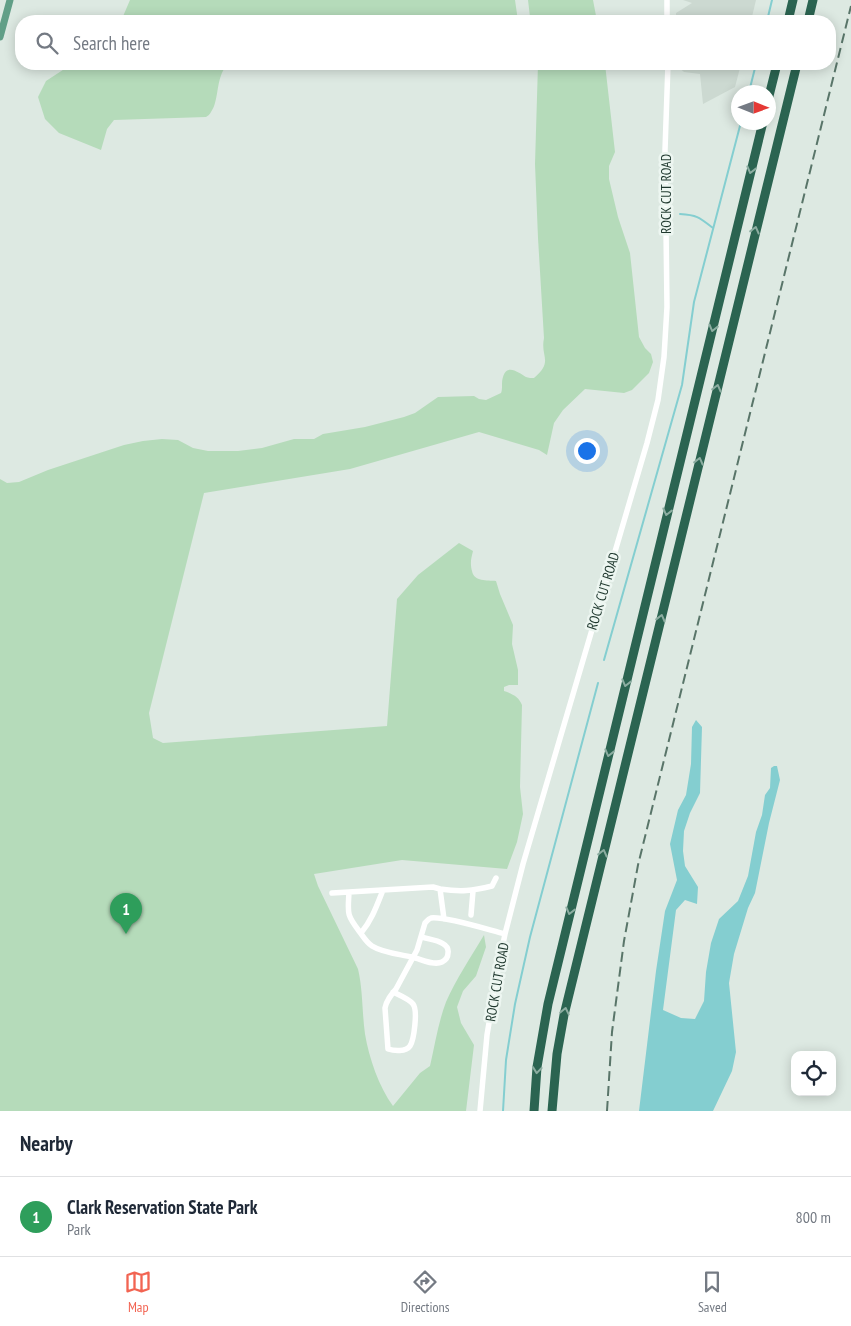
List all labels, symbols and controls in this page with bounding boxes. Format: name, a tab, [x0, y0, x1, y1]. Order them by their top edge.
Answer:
search box	[15, 15, 836, 70]
icon: search	[33, 29, 61, 57]
text: Search here	[73, 31, 150, 55]
north arrow	[731, 85, 776, 130]
street label: ROCK CUT ROAD	[657, 154, 675, 234]
one-way arrow	[746, 165, 757, 174]
one-way arrow	[749, 226, 760, 235]
one-way arrow	[708, 323, 718, 331]
one-way arrow	[711, 383, 722, 392]
your location	[574, 438, 600, 464]
one-way arrow	[693, 456, 704, 465]
one-way arrow	[662, 507, 673, 516]
street label: ROCK CUT ROAD	[583, 550, 623, 632]
one-way arrow	[655, 615, 665, 623]
one-way arrow	[621, 678, 632, 687]
one-way arrow	[604, 748, 615, 757]
one-way arrow	[597, 848, 608, 857]
pin: 1	[110, 893, 142, 934]
one-way arrow	[565, 906, 576, 915]
street label: ROCK CUT ROAD	[481, 941, 513, 1023]
one-way arrow	[559, 1006, 570, 1015]
map controls	[791, 1051, 836, 1096]
button: locate	[791, 1051, 836, 1096]
one-way arrow	[532, 1066, 543, 1074]
text: Nearby	[20, 1130, 73, 1157]
text: Clark Reservation State Park	[67, 1195, 258, 1219]
text: 1	[32, 1207, 40, 1227]
text: 800 m	[796, 1207, 831, 1227]
text: Park	[67, 1219, 91, 1239]
tab: Map	[124, 1268, 152, 1316]
tab: Directions	[401, 1268, 449, 1316]
tab: Saved	[698, 1268, 727, 1316]

